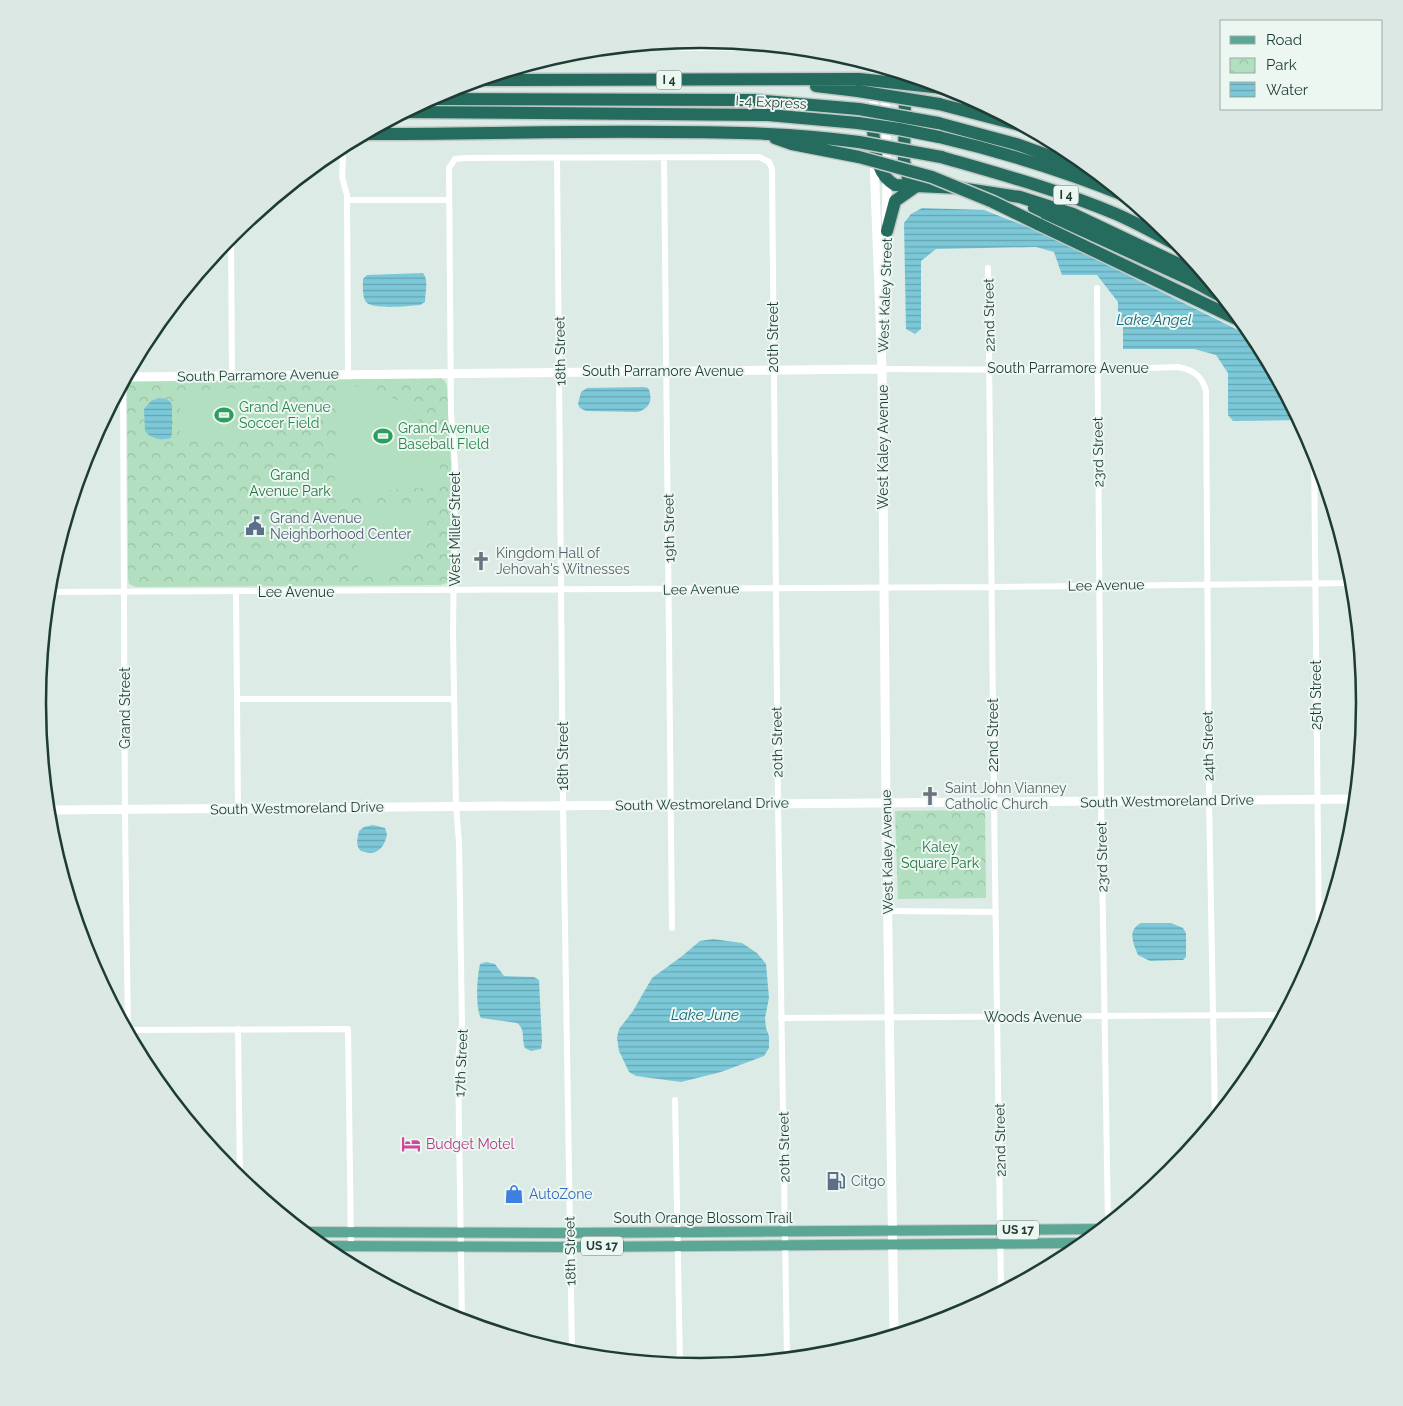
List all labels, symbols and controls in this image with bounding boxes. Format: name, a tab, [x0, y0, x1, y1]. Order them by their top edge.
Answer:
legend	[1220, 20, 1383, 110]
text: Road	[1266, 31, 1302, 49]
text: Park	[1266, 56, 1297, 74]
road number: I 4	[656, 70, 682, 90]
text: Water	[1266, 81, 1309, 99]
street label: I-4 Express	[735, 92, 807, 112]
road number: I 4	[1054, 186, 1078, 204]
street label: West Kaley Street	[875, 237, 895, 353]
street label: 22nd Street	[980, 278, 998, 352]
street label: 20th Street	[765, 301, 781, 373]
water label: Lake Angel	[1116, 311, 1192, 329]
street label: 18th Street	[551, 316, 569, 386]
street label: South Parramore Avenue	[987, 360, 1149, 376]
street label: South Parramore Avenue	[582, 363, 744, 379]
street label: South Parramore Avenue	[177, 366, 339, 384]
street label: West Kaley Avenue	[875, 385, 891, 509]
place label: Grand Avenue Soccer Field	[239, 399, 331, 431]
sports icon: Grand Avenue Soccer Field	[213, 404, 235, 426]
street label: 23rd Street	[1089, 416, 1107, 487]
place label: Grand Avenue Baseball FIeld	[398, 420, 490, 452]
sports icon: Grand Avenue Baseball FIeld	[372, 425, 394, 447]
park label: Grand Avenue Park	[249, 467, 331, 499]
street label: West Miller Street	[447, 471, 463, 587]
street label: 19th Street	[660, 493, 678, 563]
place label: Grand Avenue Neighborhood Center	[270, 510, 411, 542]
public building icon: Grand Avenue Neighborhood Center	[244, 515, 266, 537]
place label: Kingdom Hall of Jehovah's Witnesses	[496, 545, 630, 577]
church icon: Kingdom Hall of Jehovah's Witnesses	[470, 550, 492, 572]
street label: Lee Avenue	[1068, 576, 1144, 594]
street label: Lee Avenue	[663, 580, 739, 598]
street label: Lee Avenue	[258, 584, 334, 600]
street label: 25th Street	[1308, 660, 1324, 730]
street label: Grand Street	[117, 667, 133, 749]
street label: 22nd Street	[985, 698, 1001, 772]
street label: 20th Street	[768, 706, 786, 778]
street label: 24th Street	[1199, 710, 1217, 781]
street label: 18th Street	[555, 721, 571, 791]
place label: Saint John Vianney Catholic Church	[945, 780, 1067, 812]
church icon: Saint John Vianney Catholic Church	[919, 785, 941, 807]
street label: West Kaley Avenue	[878, 789, 896, 915]
street label: South Westmoreland Drive	[1080, 791, 1254, 811]
street label: South Westmoreland Drive	[615, 794, 789, 814]
street label: South Westmoreland Drive	[210, 798, 384, 818]
street label: 23rd Street	[1093, 821, 1111, 892]
park label: Kaley Square Park	[901, 839, 980, 871]
water label: Lake June	[671, 1006, 739, 1024]
street label: Woods Avenue	[984, 1009, 1082, 1025]
street label: 17th Street	[451, 1028, 471, 1098]
street label: 22nd Street	[991, 1103, 1009, 1177]
street label: 20th Street	[775, 1111, 793, 1183]
hotel icon: Budget Motel	[400, 1133, 422, 1155]
place label: Budget Motel	[426, 1136, 515, 1152]
fuel station icon: Citgo	[825, 1170, 847, 1192]
place label: Citgo	[851, 1173, 885, 1189]
shop icon: AutoZone	[503, 1183, 525, 1205]
place label: AutoZone	[529, 1186, 593, 1202]
street label: South Orange Blossom Trail	[613, 1210, 793, 1226]
street label: 18th Street	[561, 1216, 579, 1286]
road number: US 17	[997, 1220, 1039, 1240]
road number: US 17	[581, 1236, 623, 1256]

